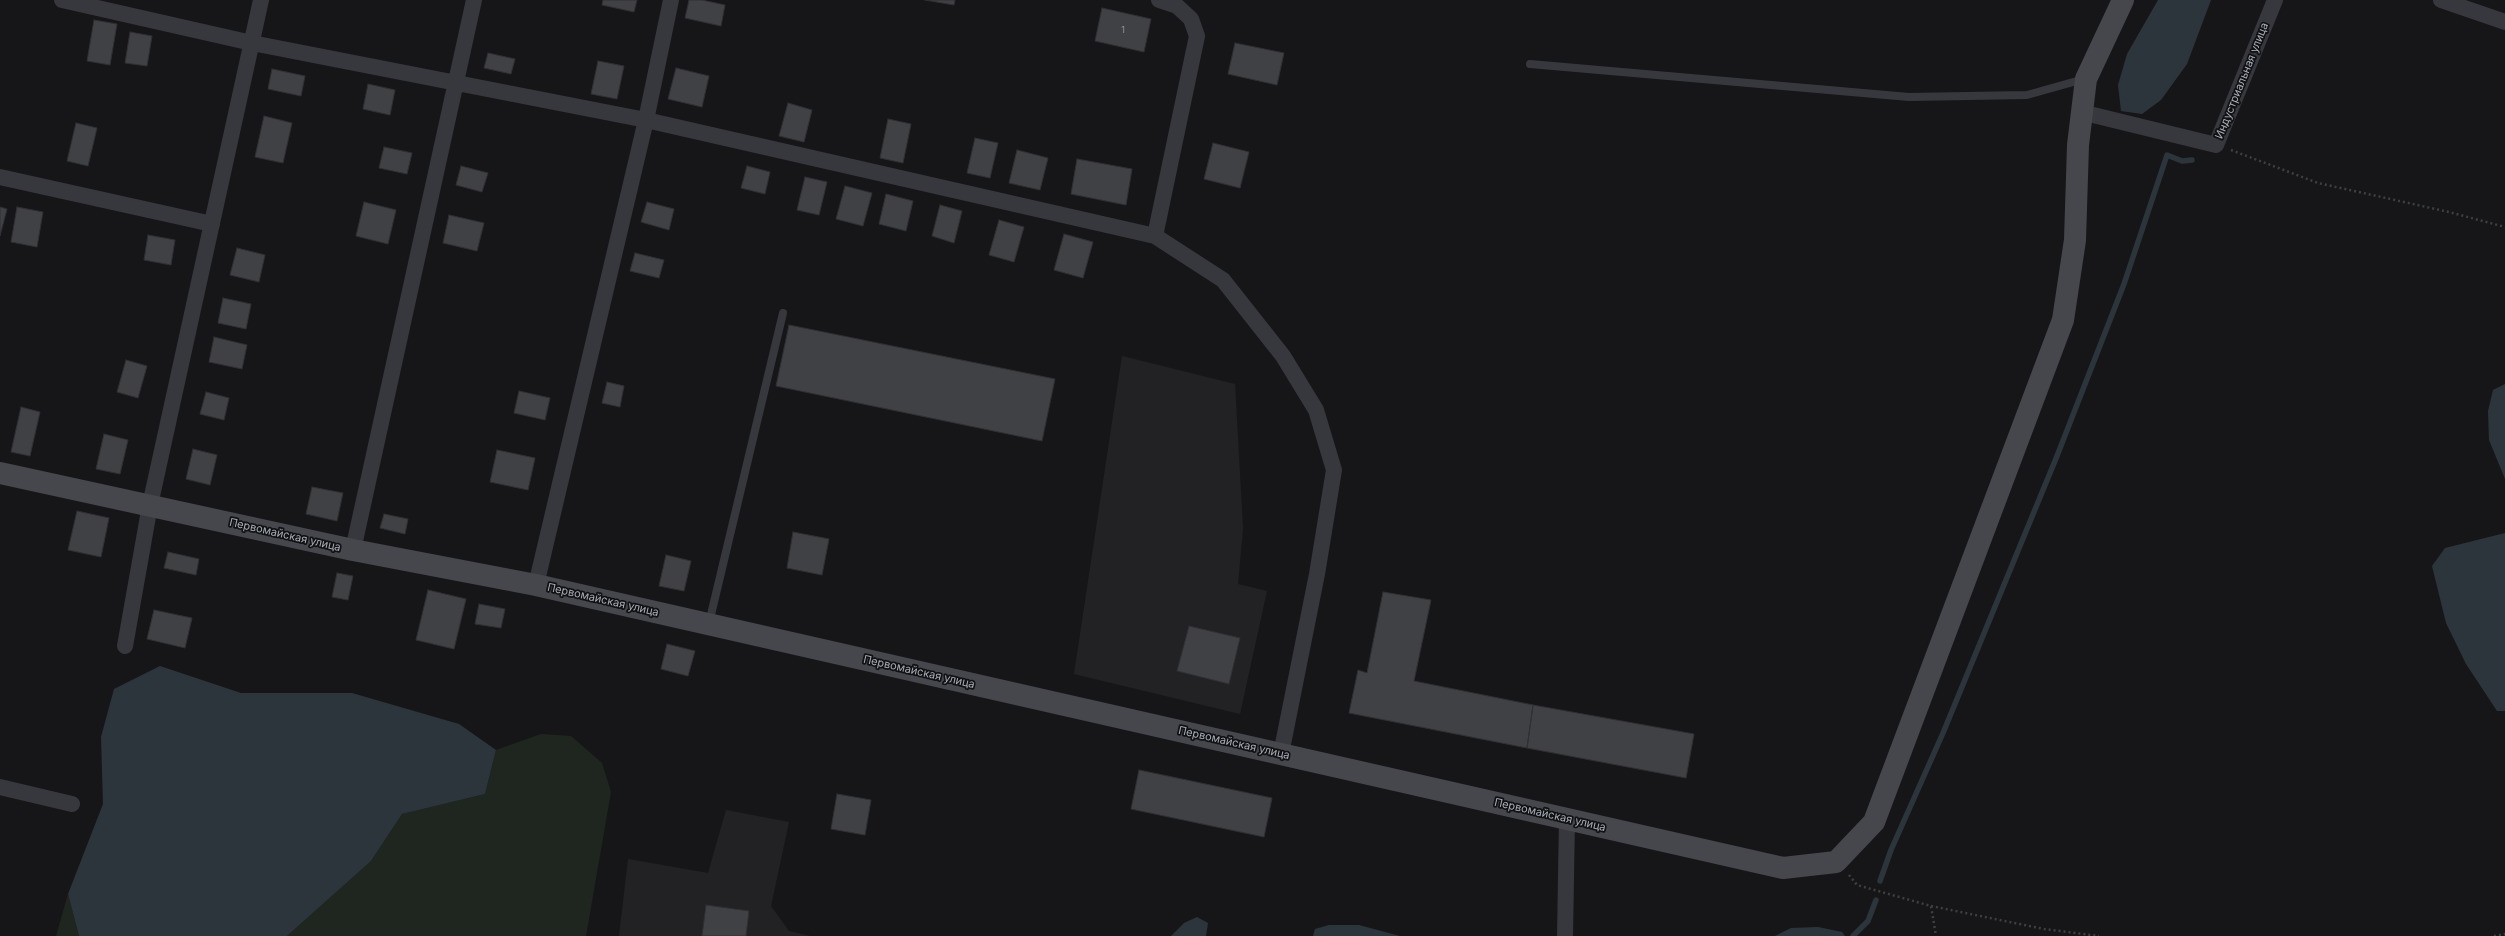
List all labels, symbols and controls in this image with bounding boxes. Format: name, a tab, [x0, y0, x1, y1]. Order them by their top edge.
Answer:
street label: Индустриальная улица	[2213, 21, 2271, 141]
house number: 1	[1121, 25, 1125, 35]
street label: Первомайская улица	[228, 516, 342, 554]
street label: Первомайская улица	[546, 581, 660, 619]
street label: Первомайская улица	[862, 653, 976, 691]
street label: Первомайская улица	[1177, 724, 1291, 762]
street label: Первомайская улица	[1493, 796, 1607, 834]

